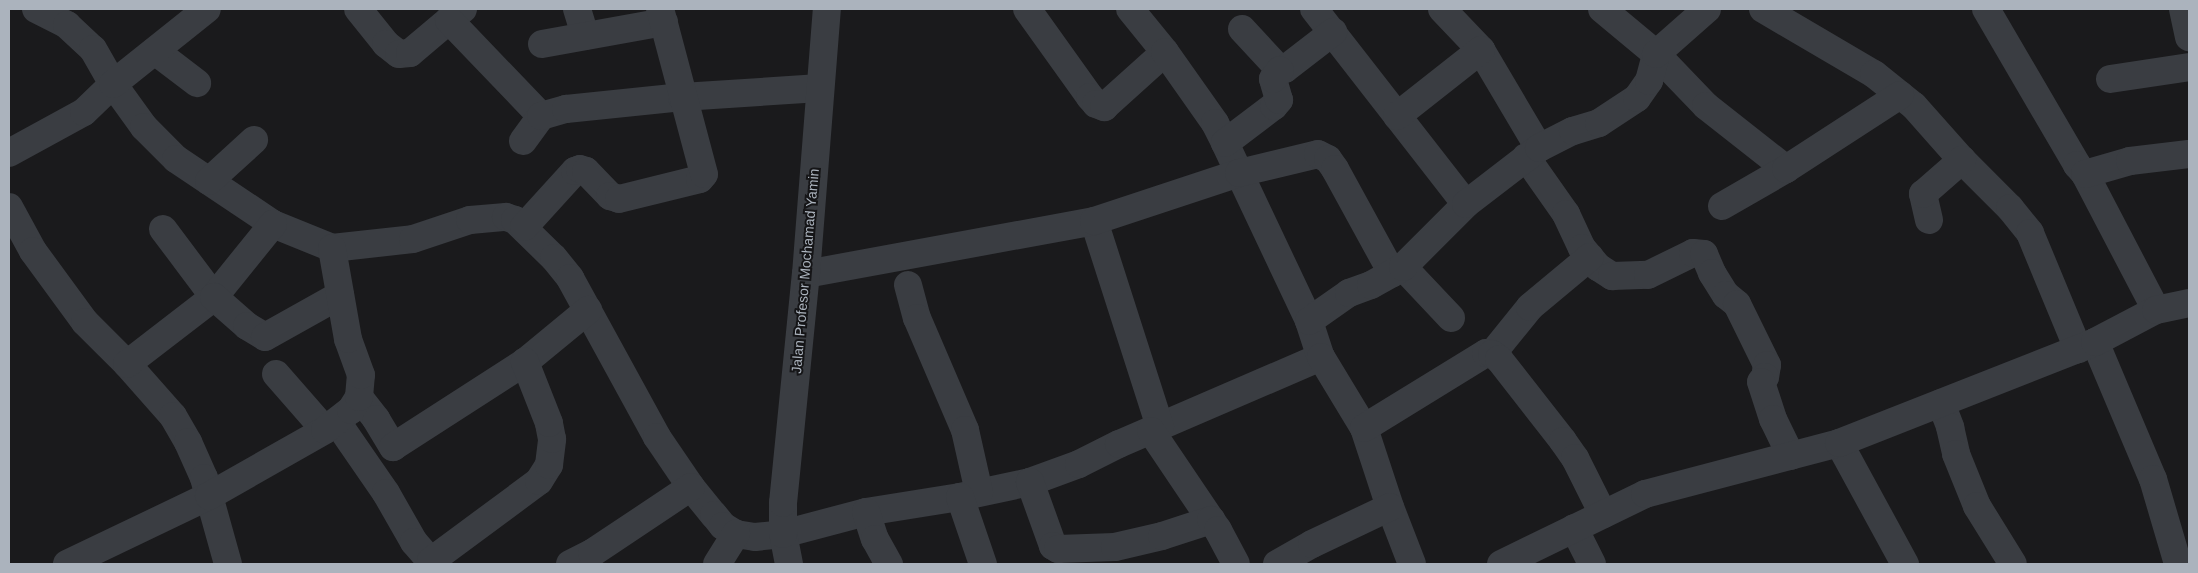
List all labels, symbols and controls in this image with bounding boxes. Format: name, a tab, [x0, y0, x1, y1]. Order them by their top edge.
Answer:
street label: Jalan Profesor Mochamad Yamin	[788, 168, 822, 374]

